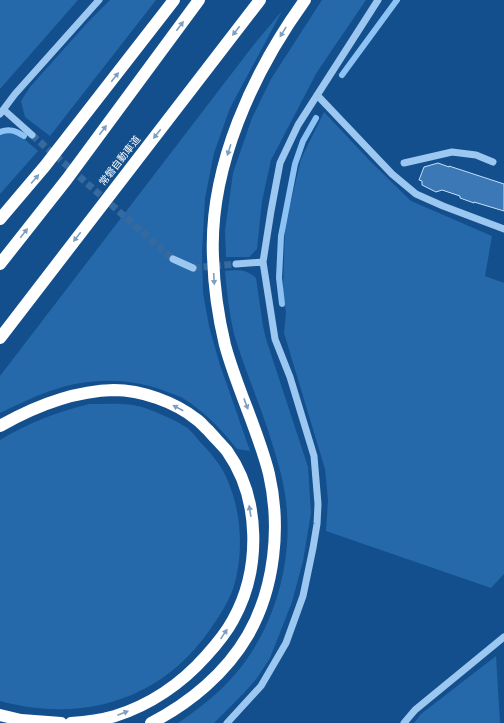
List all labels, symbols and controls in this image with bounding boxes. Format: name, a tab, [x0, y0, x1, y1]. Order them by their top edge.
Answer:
one-way arrow	[176, 20, 185, 31]
one-way arrow	[232, 25, 241, 36]
one-way arrow	[279, 27, 287, 38]
one-way arrow	[111, 71, 119, 82]
one-way arrow	[99, 125, 107, 135]
one-way arrow	[153, 128, 161, 139]
street label: 常磐自動車道	[97, 134, 143, 188]
one-way arrow	[226, 145, 232, 157]
one-way arrow	[30, 173, 39, 184]
one-way arrow	[20, 228, 28, 239]
one-way arrow	[73, 231, 82, 242]
one-way arrow	[211, 273, 218, 285]
one-way arrow	[243, 398, 249, 410]
one-way arrow	[172, 405, 184, 412]
one-way arrow	[247, 504, 253, 517]
one-way arrow	[220, 629, 228, 639]
one-way arrow	[117, 710, 129, 716]

